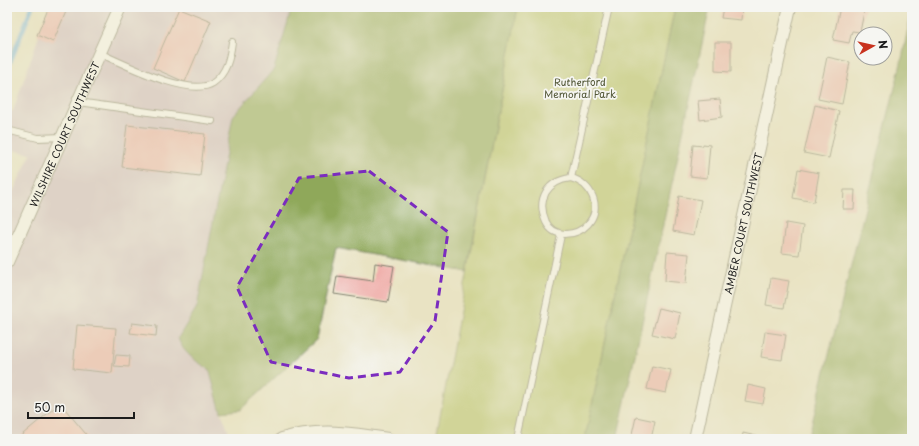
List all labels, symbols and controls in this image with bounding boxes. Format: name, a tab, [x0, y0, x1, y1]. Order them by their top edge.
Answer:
north arrow	[853, 26, 893, 66]
text: N	[874, 39, 892, 50]
street label: WILSHIRE COURT SOUTHWEST	[25, 59, 103, 209]
park label: Rutherford Memorial Park	[544, 74, 616, 101]
street label: AMBER COURT SOUTHWEST	[720, 151, 765, 295]
scale bar	[28, 394, 134, 420]
text: 50 m	[34, 398, 65, 416]

